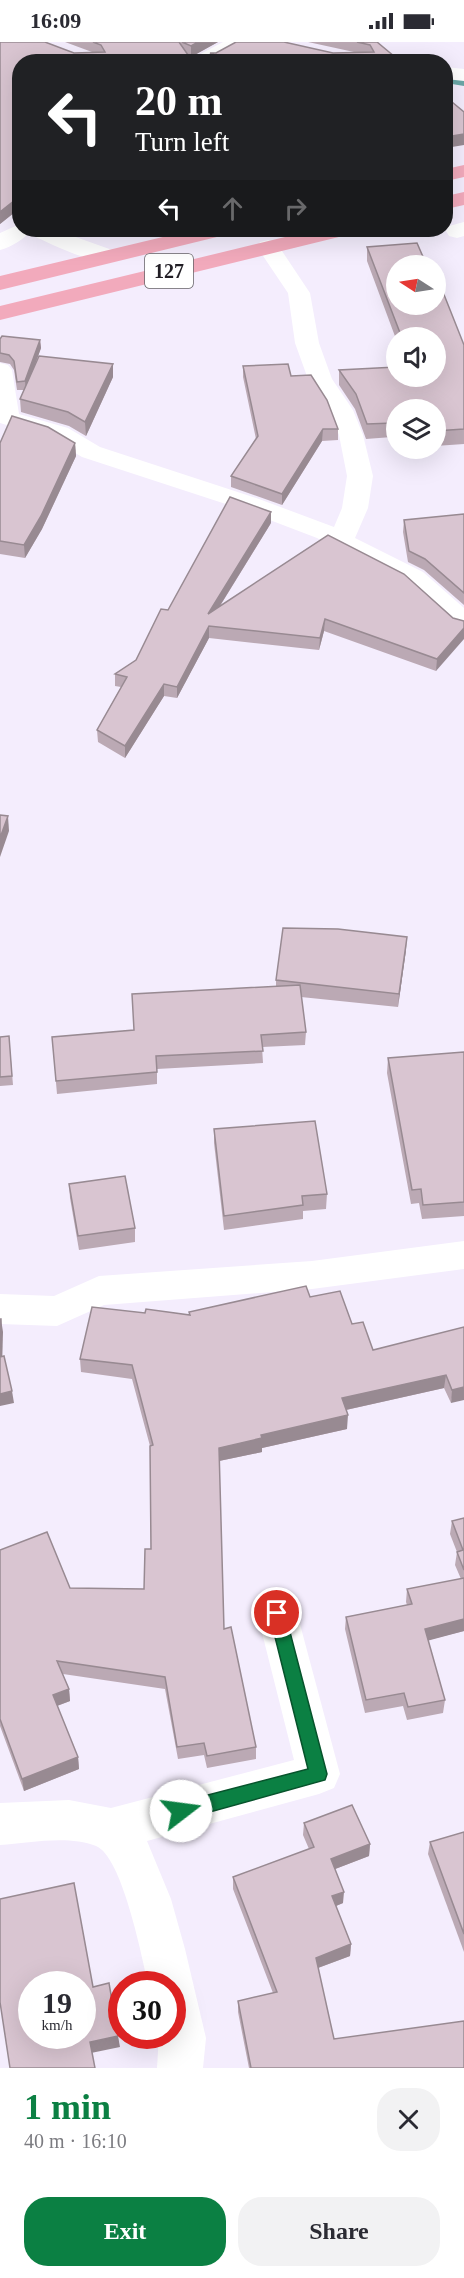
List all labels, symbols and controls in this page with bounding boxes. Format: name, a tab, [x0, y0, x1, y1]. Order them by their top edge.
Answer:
text: 16:09	[30, 8, 81, 33]
icon: left	[36, 78, 114, 156]
text: 20 m	[135, 78, 223, 124]
text: Turn left	[135, 127, 229, 157]
icon: left	[153, 192, 186, 225]
icon: ahead	[216, 192, 249, 225]
icon: right	[279, 192, 312, 225]
road number: 127	[145, 254, 193, 288]
north arrow	[386, 255, 446, 315]
map controls	[386, 255, 446, 459]
button: sound	[386, 327, 446, 387]
button: layers	[386, 399, 446, 459]
pin	[251, 1587, 302, 1638]
icon: arrive	[260, 1596, 293, 1629]
position arrow	[149, 1779, 213, 1843]
speed limit sign: 30	[108, 1971, 186, 2049]
text: 19	[42, 1986, 72, 2019]
text: km/h	[42, 2017, 72, 2033]
text: 1 min	[24, 2087, 111, 2127]
button: close	[377, 2088, 440, 2151]
text: 40 m · 16:10	[24, 2130, 127, 2152]
button: Exit	[24, 2197, 226, 2266]
button: Share	[238, 2197, 440, 2266]

